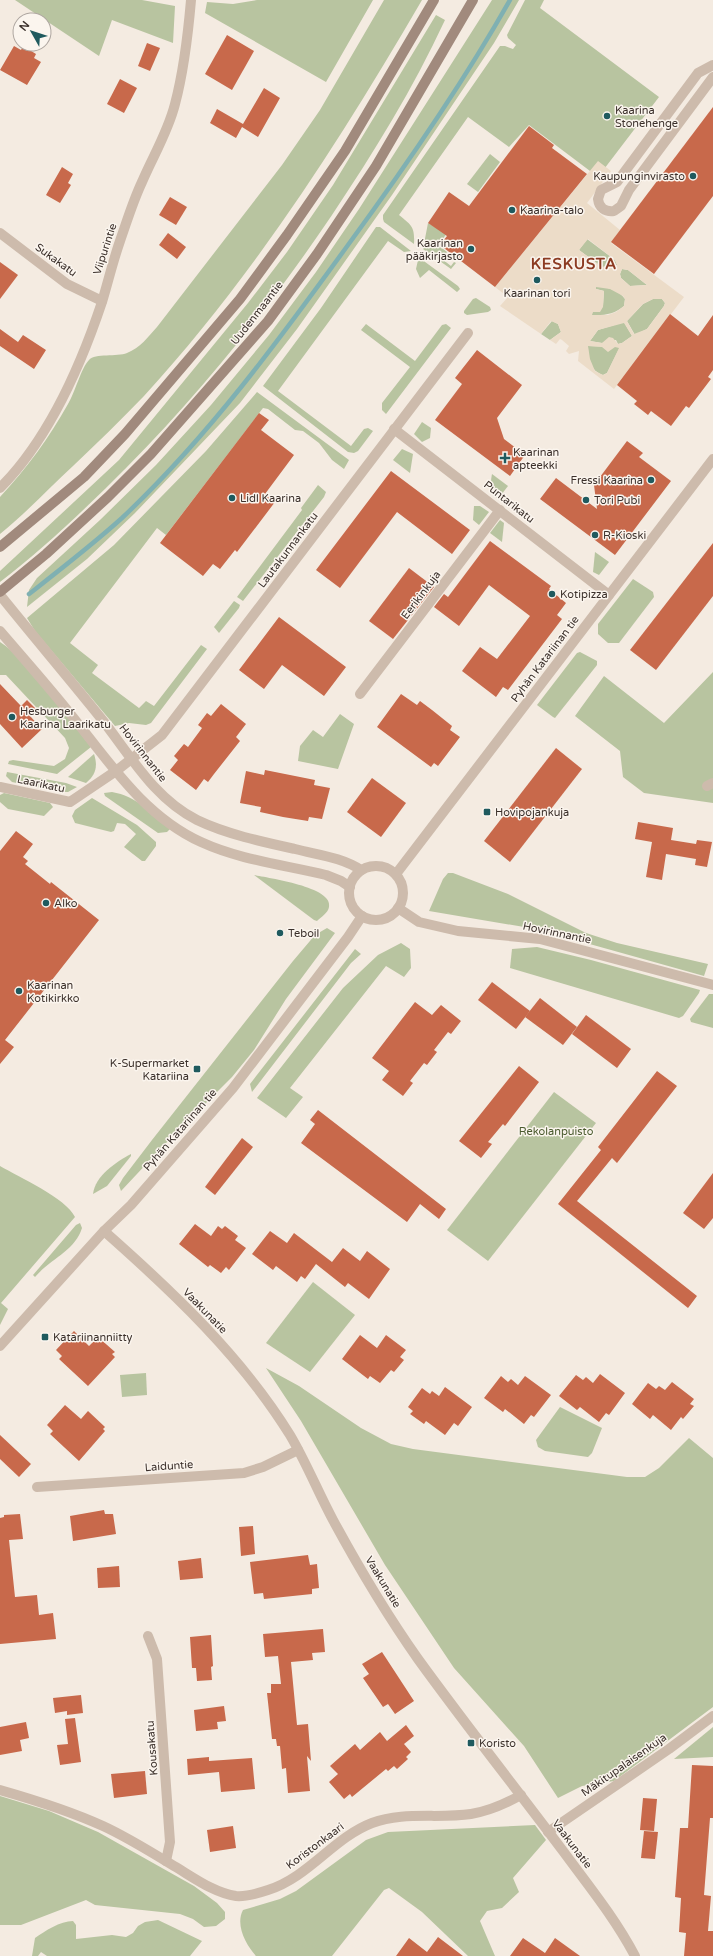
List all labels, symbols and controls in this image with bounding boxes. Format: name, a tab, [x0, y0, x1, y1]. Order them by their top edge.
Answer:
north arrow	[12, 12, 52, 52]
text: N	[17, 18, 32, 34]
place label: Kaarina Stonehenge	[615, 104, 678, 130]
marker: Kaarina Stonehenge	[602, 111, 612, 121]
place label: Kaupunginvirasto	[593, 170, 685, 183]
marker: Kaupunginvirasto	[688, 171, 698, 181]
place label: Kaarina-talo	[520, 204, 584, 217]
marker: Kaarina-talo	[507, 205, 517, 215]
street label: Viipurintie	[91, 222, 119, 276]
place label: Kaarinan pääkirjasto	[406, 237, 463, 263]
street label: Sukakatu	[33, 241, 79, 279]
marker: Kaarinan pääkirjasto	[466, 244, 476, 254]
district label: KESKUSTA	[531, 255, 617, 273]
marker: Kaarinan tori	[532, 275, 542, 285]
street label: Uudenmaantie	[228, 279, 286, 347]
place label: Kaarinan tori	[504, 287, 570, 300]
place label: Kaarinan apteekki	[513, 446, 559, 472]
marker: Kaarinan apteekki	[500, 453, 510, 463]
place label: Fressi Kaarina	[571, 474, 643, 487]
marker: Fressi Kaarina	[646, 475, 656, 485]
street label: Puntarikatu	[481, 478, 537, 526]
place label: Lidl Kaarina	[240, 492, 301, 505]
marker: Lidl Kaarina	[227, 493, 237, 503]
place label: Tori Pubi	[594, 494, 640, 507]
marker: Tori Pubi	[581, 495, 591, 505]
street label: Lautakunnankatu	[255, 510, 321, 590]
place label: R-Kioski	[603, 529, 646, 542]
marker: R-Kioski	[590, 530, 600, 540]
street label: Eerikinkuja	[399, 568, 443, 622]
place label: Kotipizza	[560, 588, 608, 601]
marker: Kotipizza	[547, 589, 557, 599]
street label: Pyhän Katariinan tie	[508, 613, 582, 705]
place label: Hesburger Kaarina Laarikatu	[20, 705, 111, 731]
marker: Hesburger Kaarina Laarikatu	[7, 712, 17, 722]
street label: Hovirinnantie	[116, 722, 170, 784]
street label: Laarikatu	[16, 773, 66, 795]
place label: Hovipojankuja	[495, 806, 569, 819]
marker: Hovipojankuja	[482, 807, 492, 817]
place label: Alko	[54, 897, 78, 910]
marker: Alko	[41, 898, 51, 908]
street label: Hovirinnantie	[522, 919, 592, 947]
place label: Teboil	[288, 927, 319, 940]
marker: Teboil	[275, 928, 285, 938]
place label: Kaarinan Kotikirkko	[27, 979, 80, 1005]
marker: Kaarinan Kotikirkko	[14, 986, 24, 996]
place label: K-Supermarket Katariina	[110, 1057, 189, 1083]
marker: K-Supermarket Katariina	[192, 1064, 202, 1074]
street label: Pyhän Katariinan tie	[141, 1086, 219, 1174]
park label: Rekolanpuisto	[519, 1125, 594, 1138]
street label: Vaakunatie	[180, 1286, 230, 1336]
place label: Katariinanniitty	[53, 1331, 133, 1344]
marker: Katariinanniitty	[40, 1332, 50, 1342]
street label: Laiduntie	[144, 1458, 194, 1474]
street label: Vaakunatie	[362, 1554, 404, 1610]
street label: Kousakatu	[144, 1720, 160, 1776]
street label: Mäkitupalaisenkuja	[579, 1731, 669, 1799]
place label: Koristo	[479, 1737, 516, 1750]
marker: Koristo	[466, 1738, 476, 1748]
street label: Vaakunatie	[549, 1817, 595, 1871]
street label: Koristonkaari	[284, 1820, 346, 1872]

